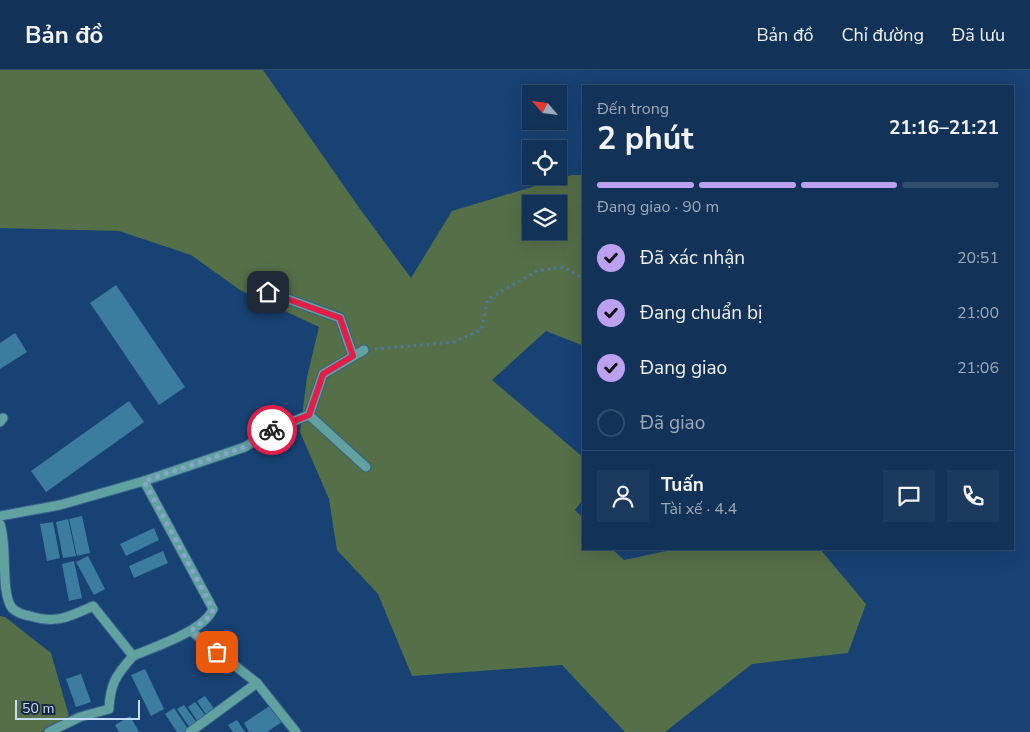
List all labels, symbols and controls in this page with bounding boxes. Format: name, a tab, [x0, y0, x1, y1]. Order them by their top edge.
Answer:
text: Bản đồ	[25, 19, 103, 51]
text: Bản đồ	[756, 23, 813, 47]
text: Chỉ đường	[841, 23, 924, 47]
text: Đã lưu	[952, 23, 1005, 47]
north arrow	[522, 85, 568, 130]
map controls	[522, 85, 567, 240]
text: Đến trong	[597, 98, 669, 120]
text: 21:16–21:21	[889, 115, 999, 141]
text: 2 phút	[597, 117, 694, 160]
button: locate	[522, 140, 567, 185]
button: layers	[522, 195, 567, 240]
text: Đang giao · 90 m	[597, 196, 719, 218]
icon: check	[597, 244, 625, 272]
text: Đã xác nhận	[640, 245, 745, 271]
text: 20:51	[957, 247, 999, 269]
pin	[247, 271, 289, 313]
icon: home	[254, 278, 282, 306]
icon: check	[597, 299, 625, 327]
text: Đang chuẩn bị	[640, 300, 762, 326]
text: 21:00	[957, 302, 999, 324]
icon: check	[597, 354, 625, 382]
text: Đang giao	[640, 355, 727, 381]
text: 21:06	[957, 357, 999, 379]
courier	[247, 405, 297, 455]
text: Đã giao	[640, 410, 705, 436]
icon: bike	[258, 416, 286, 444]
button: person	[597, 470, 649, 522]
button: chat	[883, 470, 935, 522]
button: phone	[947, 470, 999, 522]
text: Tuấn	[661, 472, 704, 498]
text: Tài xế · 4.4	[661, 498, 737, 520]
pin	[196, 631, 238, 673]
icon: bag	[203, 638, 231, 666]
scale bar	[15, 697, 140, 720]
text: 50 m	[22, 699, 54, 718]

